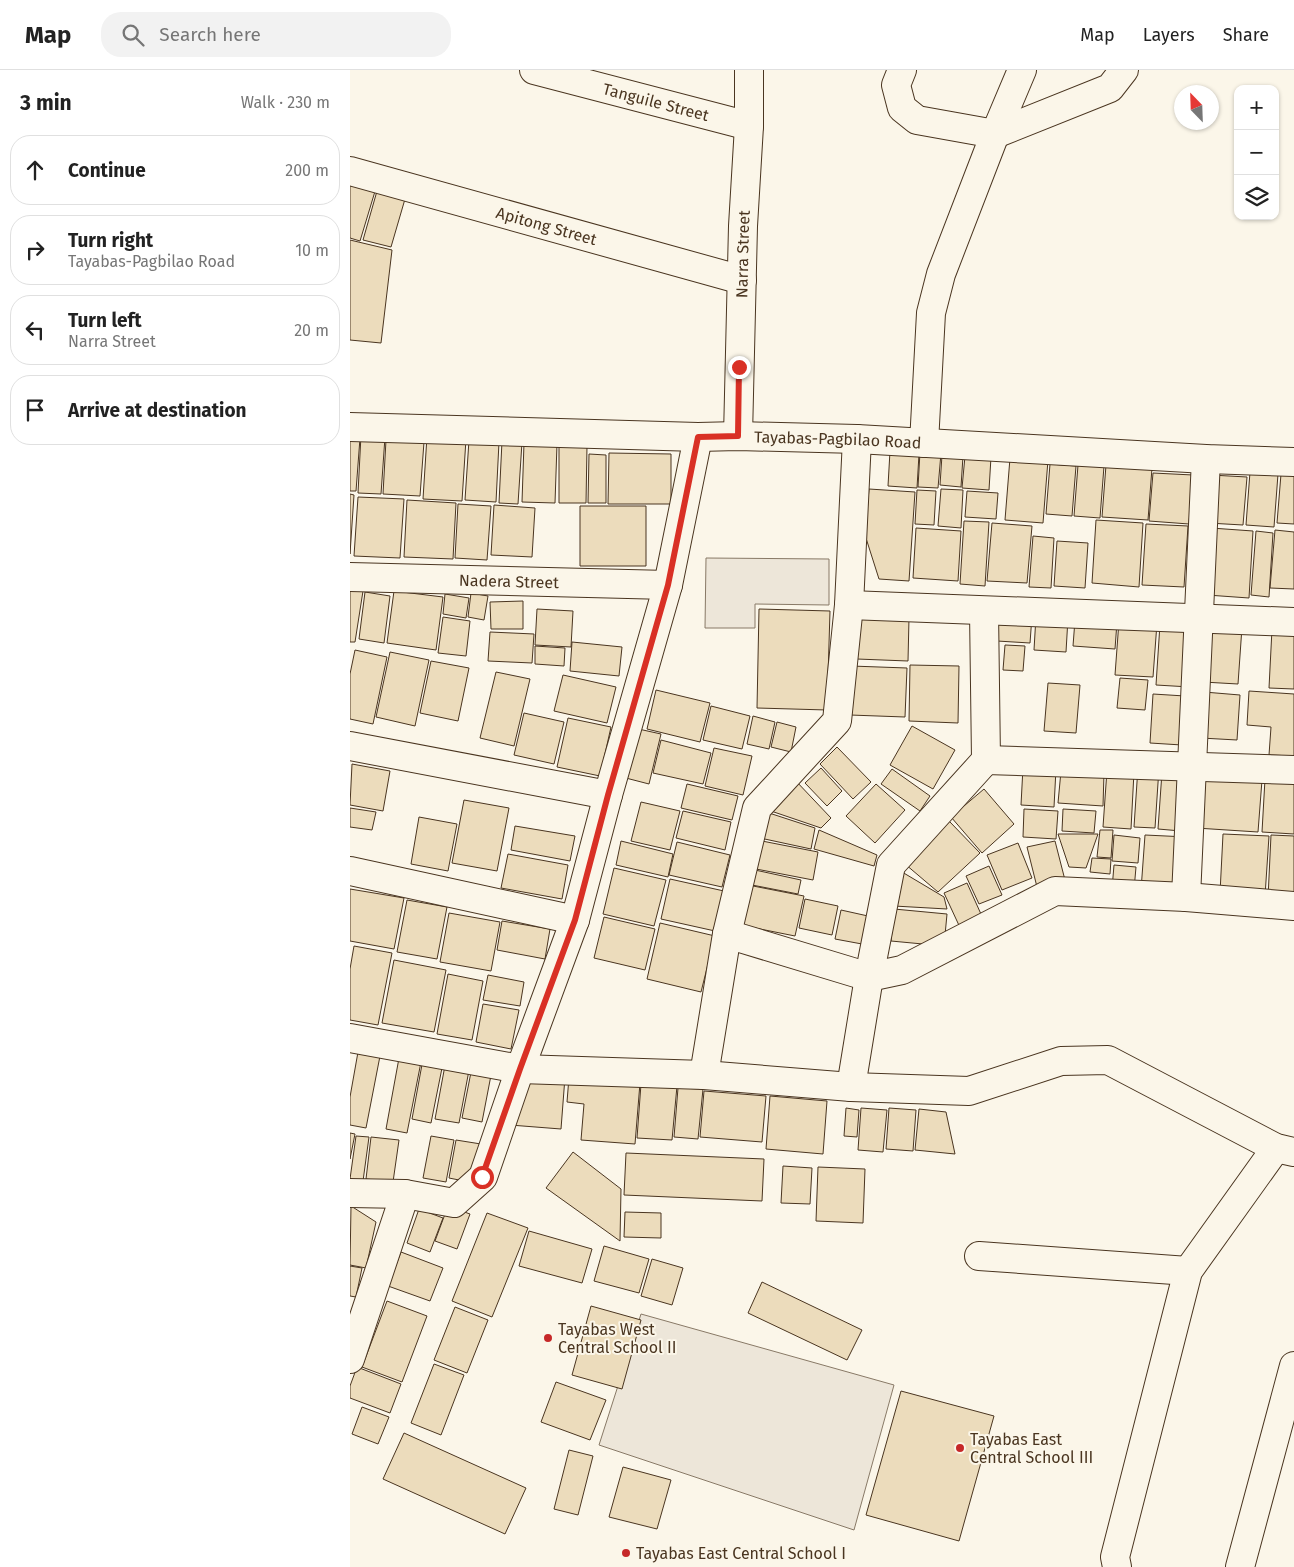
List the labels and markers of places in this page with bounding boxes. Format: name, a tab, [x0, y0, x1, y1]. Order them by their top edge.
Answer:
place label: Tayabas West Central School II	[558, 1320, 676, 1357]
marker: Tayabas West Central School II	[542, 1332, 554, 1344]
place label: Tayabas East Central School III	[970, 1430, 1093, 1467]
marker: Tayabas East Central School III	[954, 1442, 966, 1454]
place label: Tayabas East Central School I	[636, 1544, 846, 1563]
marker: Tayabas East Central School I	[620, 1547, 632, 1559]

